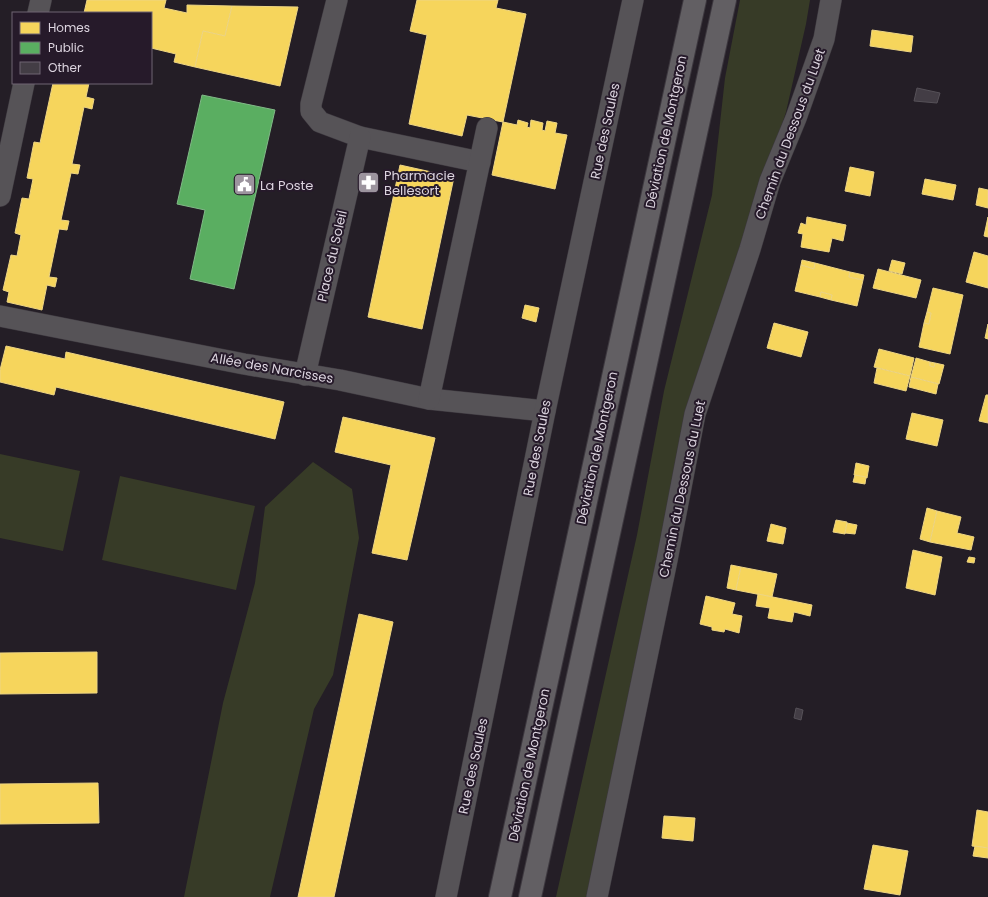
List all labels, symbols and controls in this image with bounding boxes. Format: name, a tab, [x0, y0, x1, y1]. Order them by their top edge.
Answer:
legend	[12, 12, 152, 84]
text: Homes	[48, 19, 90, 36]
text: Public	[48, 39, 84, 56]
street label: Chemin du Dessous du Luet	[750, 46, 830, 222]
street label: Déviation de Montgeron	[641, 54, 691, 210]
text: Other	[48, 59, 82, 76]
street label: Rue des Saules	[586, 81, 624, 181]
place label: Pharmacie Bellesort	[384, 166, 455, 200]
pharmacy icon: Pharmacie Bellesort	[356, 169, 382, 195]
public building icon: La Poste	[231, 172, 257, 198]
place label: La Poste	[260, 176, 313, 195]
street label: Place du Soleil	[312, 208, 352, 304]
street label: Allée des Narcisses	[209, 348, 335, 388]
street label: Déviation de Montgeron	[572, 370, 622, 526]
street label: Rue des Saules	[518, 398, 556, 498]
street label: Chemin du Dessous du Luet	[654, 399, 710, 579]
street label: Déviation de Montgeron	[504, 687, 554, 843]
street label: Rue des Saules	[454, 716, 492, 816]

